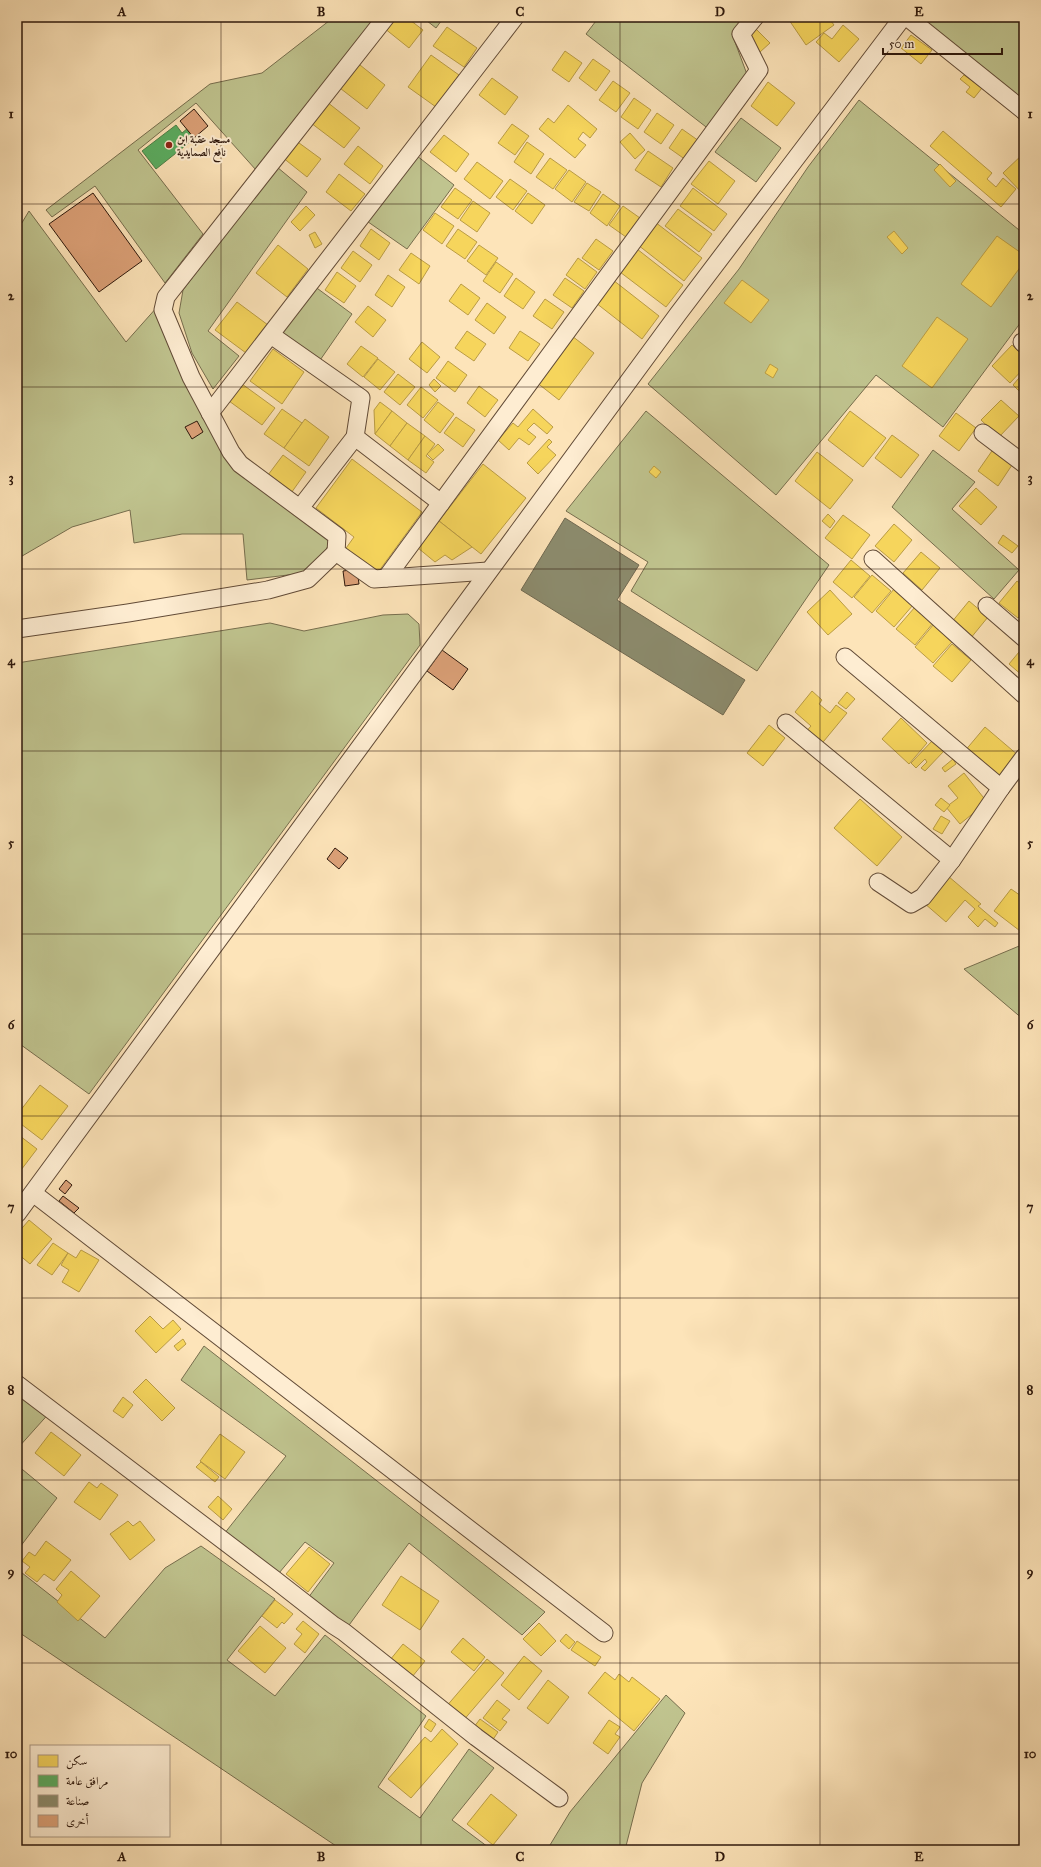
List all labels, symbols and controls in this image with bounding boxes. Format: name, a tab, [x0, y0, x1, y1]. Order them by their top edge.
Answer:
text: A	[117, 4, 127, 20]
text: B	[317, 4, 326, 20]
text: C	[516, 4, 525, 20]
text: D	[715, 4, 725, 20]
text: E	[914, 4, 924, 20]
scale bar	[883, 30, 1002, 56]
text: 50 m	[889, 37, 914, 51]
text: 1	[8, 106, 14, 122]
text: 1	[1027, 106, 1033, 122]
place label: مسجد عقبة ابن نافع الصمايدية	[177, 133, 230, 163]
marker: مسجد عقبة ابن نافع الصمايدية	[164, 140, 174, 150]
text: 2	[8, 288, 15, 304]
text: 2	[1027, 288, 1034, 304]
text: 3	[8, 470, 14, 486]
text: 3	[1027, 470, 1033, 486]
text: 4	[7, 653, 15, 669]
text: 4	[1026, 653, 1034, 669]
text: 5	[8, 835, 15, 851]
text: 5	[1027, 835, 1034, 851]
text: 6	[8, 1017, 16, 1033]
text: 6	[1027, 1017, 1035, 1033]
text: 7	[8, 1199, 15, 1215]
text: 7	[1027, 1199, 1034, 1215]
text: 8	[8, 1382, 15, 1398]
text: 8	[1027, 1382, 1034, 1398]
text: 9	[8, 1564, 15, 1580]
text: 9	[1027, 1564, 1034, 1580]
legend	[30, 1745, 170, 1837]
text: 10	[5, 1746, 18, 1762]
text: 10	[1024, 1746, 1037, 1762]
text: سكن	[66, 1754, 87, 1770]
text: مرافق عامة	[66, 1774, 108, 1790]
text: صناعة	[66, 1794, 89, 1808]
text: أخرى	[66, 1813, 89, 1828]
text: A	[117, 1849, 127, 1865]
text: B	[317, 1849, 326, 1865]
text: C	[516, 1849, 525, 1865]
text: D	[715, 1849, 725, 1865]
text: E	[914, 1849, 924, 1865]

